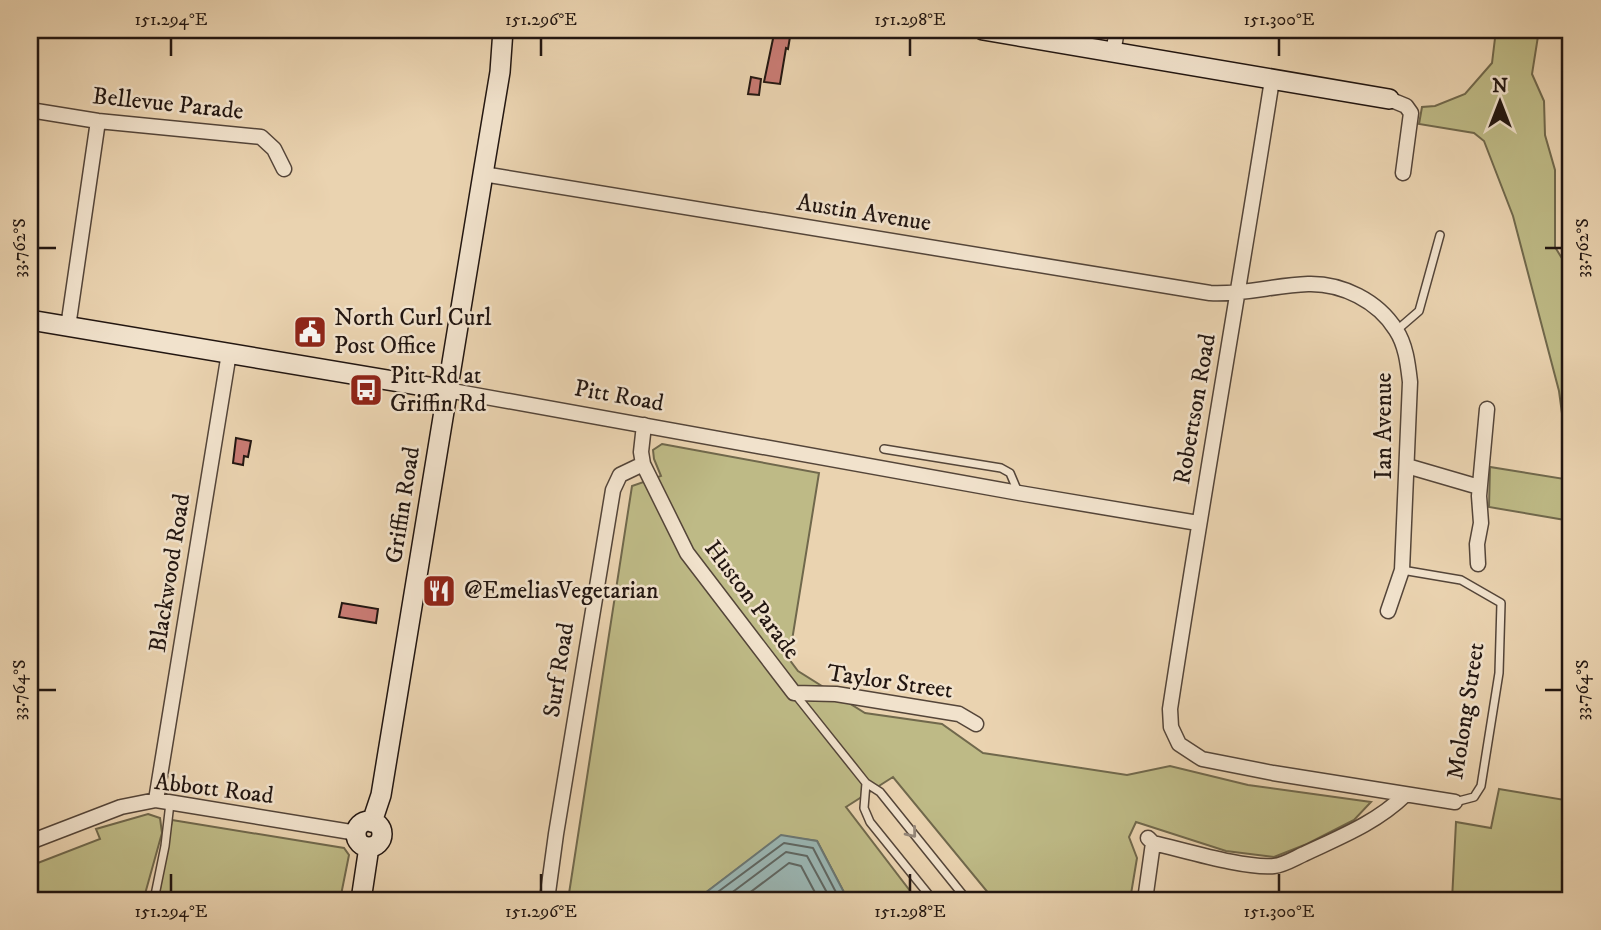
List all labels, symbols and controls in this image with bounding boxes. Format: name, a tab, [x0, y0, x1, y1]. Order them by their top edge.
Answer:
text: 151.294°E	[134, 9, 208, 31]
text: 151.296°E	[505, 9, 577, 31]
text: 151.298°E	[874, 9, 946, 31]
text: 151.300°E	[1244, 9, 1315, 31]
north arrow	[1464, 66, 1534, 136]
text: N	[1492, 75, 1508, 98]
street label: Bellevue Parade	[91, 81, 245, 127]
street label: Austin Avenue	[795, 188, 933, 238]
text: 33.762°S	[9, 218, 31, 278]
text: 33.762°S	[1572, 218, 1594, 278]
place label: North Curl Curl Post Office	[334, 303, 492, 361]
public building icon: North Curl Curl Post Office	[291, 313, 329, 351]
street label: Robertson Road	[1167, 331, 1223, 487]
place label: Pitt Rd at Griffin Rd	[390, 361, 486, 419]
bus stop icon: Pitt Rd at Griffin Rd	[347, 371, 385, 409]
street label: Ian Avenue	[1369, 372, 1399, 479]
street label: Pitt Road	[572, 373, 666, 419]
street label: Griffin Road	[379, 444, 427, 566]
street label: Blackwood Road	[143, 492, 197, 654]
street label: Huston Parade	[697, 534, 807, 666]
restaurant icon: @EmeliasVegetarian	[420, 572, 458, 610]
place label: @EmeliasVegetarian	[464, 576, 659, 606]
street label: Surf Road	[537, 620, 581, 720]
street label: Molong Street	[1440, 640, 1492, 782]
street label: Taylor Street	[825, 658, 955, 706]
text: 33.764°S	[9, 660, 31, 720]
text: 33.764°S	[1572, 660, 1594, 720]
street label: Abbott Road	[153, 767, 275, 811]
one-way arrow	[904, 824, 916, 837]
text: 151.294°E	[134, 901, 208, 923]
text: 151.296°E	[505, 901, 577, 923]
text: 151.298°E	[874, 901, 946, 923]
text: 151.300°E	[1244, 901, 1315, 923]

